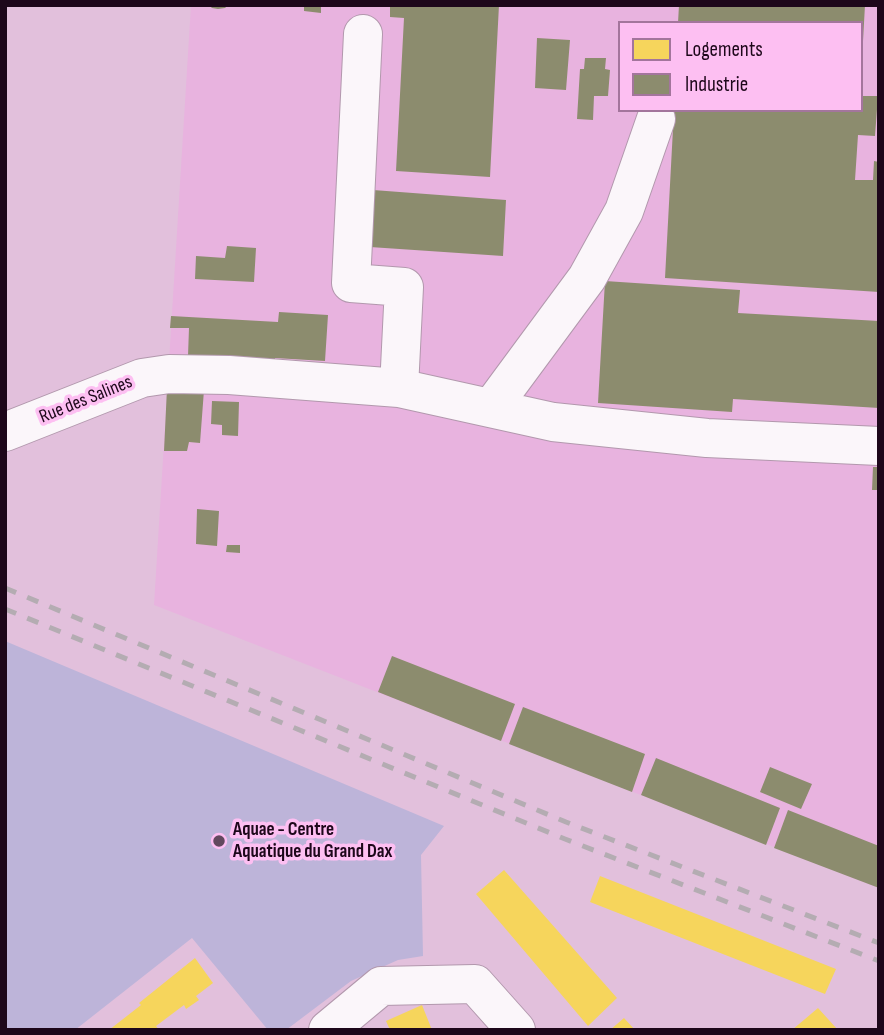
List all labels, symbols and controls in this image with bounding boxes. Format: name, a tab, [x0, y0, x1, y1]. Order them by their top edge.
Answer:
legend	[618, 21, 863, 112]
text: Logements	[685, 37, 763, 62]
text: Industrie	[685, 72, 748, 97]
street label: Rue des Salines	[36, 371, 136, 429]
place label: Aquae - Centre Aquatique du Grand Dax	[233, 819, 392, 863]
marker: Aquae - Centre Aquatique du Grand Dax	[211, 833, 227, 849]

